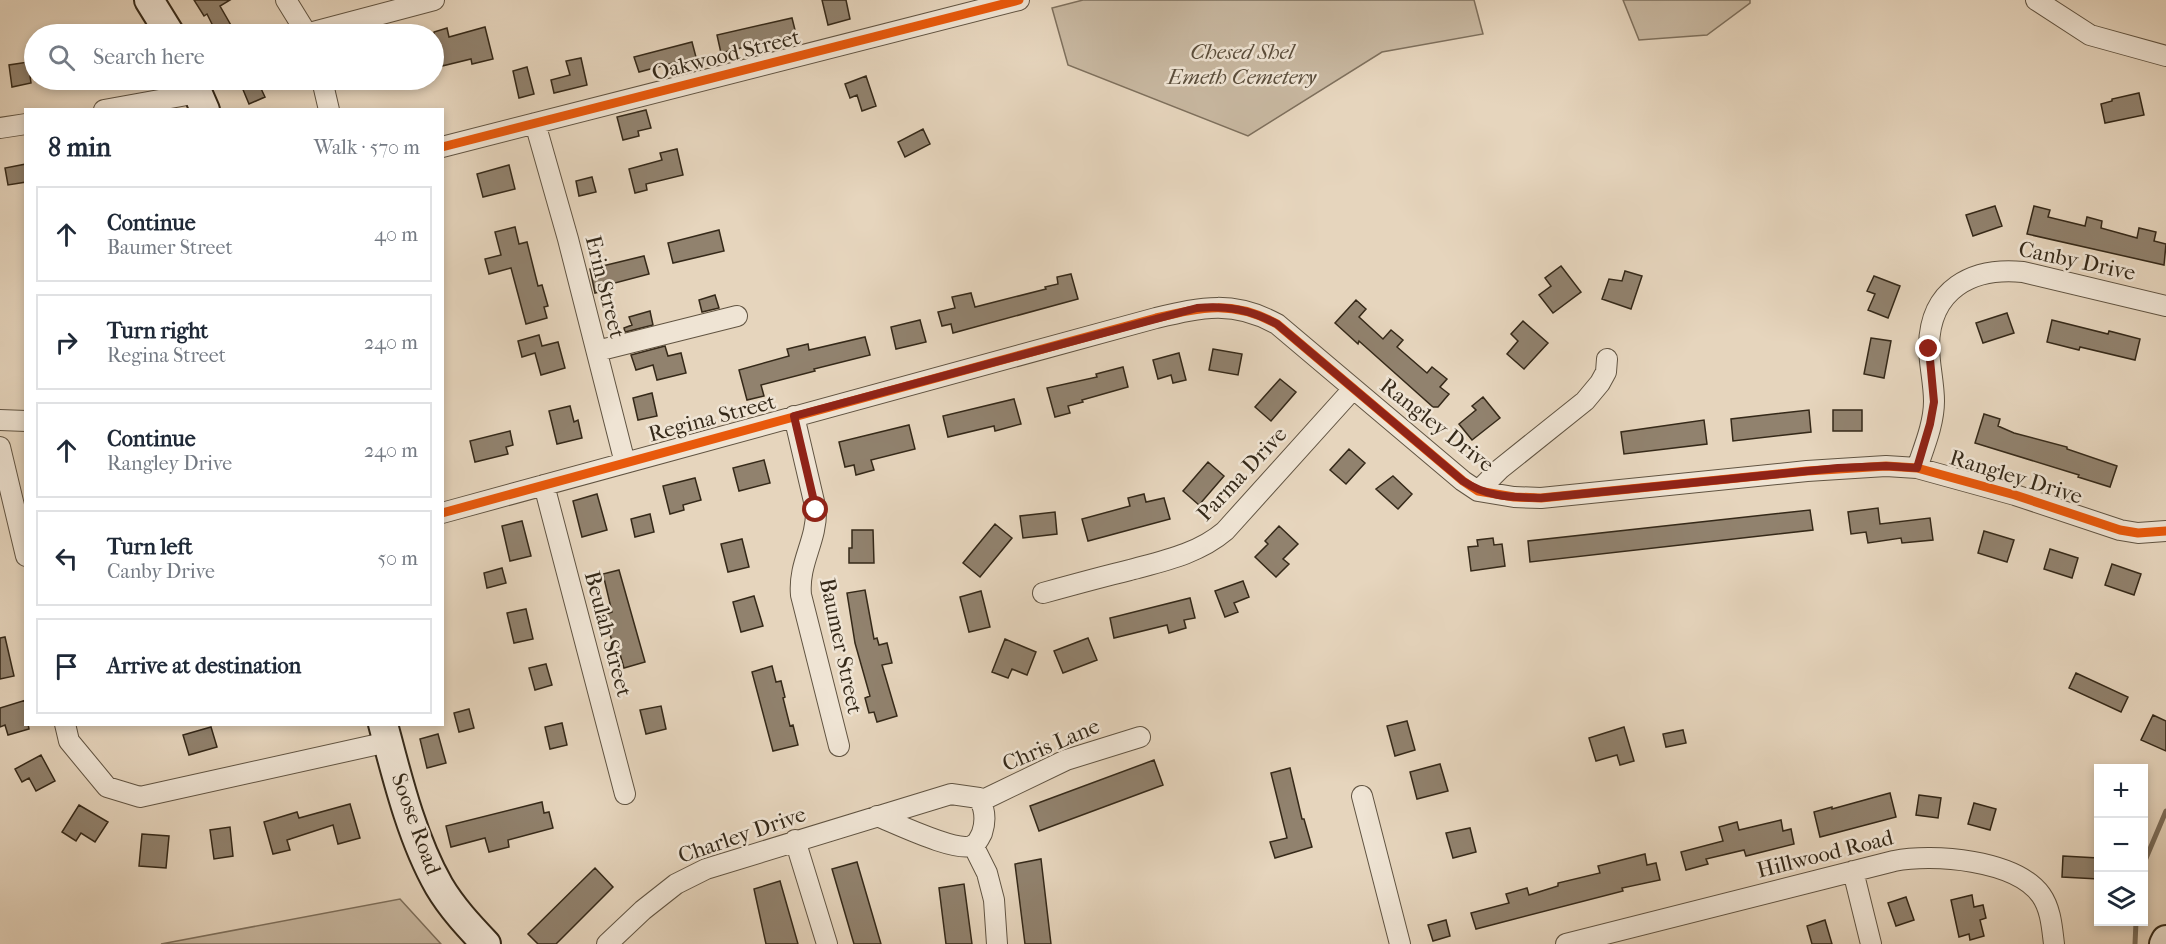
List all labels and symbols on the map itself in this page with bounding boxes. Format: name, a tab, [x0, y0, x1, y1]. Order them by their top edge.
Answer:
street label: Oakwood Street	[649, 24, 803, 86]
park label: Chesed Shel Emeth Cemetery	[1166, 39, 1317, 90]
street label: Erin Street	[580, 233, 630, 341]
street label: Canby Drive	[2016, 236, 2138, 286]
route end	[1915, 335, 1941, 361]
street label: Rangley Drive	[1375, 372, 1499, 478]
street label: Regina Street	[646, 388, 779, 447]
street label: Parma Drive	[1192, 421, 1292, 527]
street label: Rangley Drive	[1946, 444, 2086, 510]
route start	[802, 496, 828, 522]
street label: Beulah Street	[579, 568, 637, 700]
street label: Baumer Street	[814, 576, 868, 716]
street label: Chris Lane	[999, 713, 1104, 777]
street label: Soose Road	[386, 770, 447, 879]
street label: Charley Drive	[675, 801, 809, 869]
street label: Hillwood Road	[1754, 824, 1897, 884]

